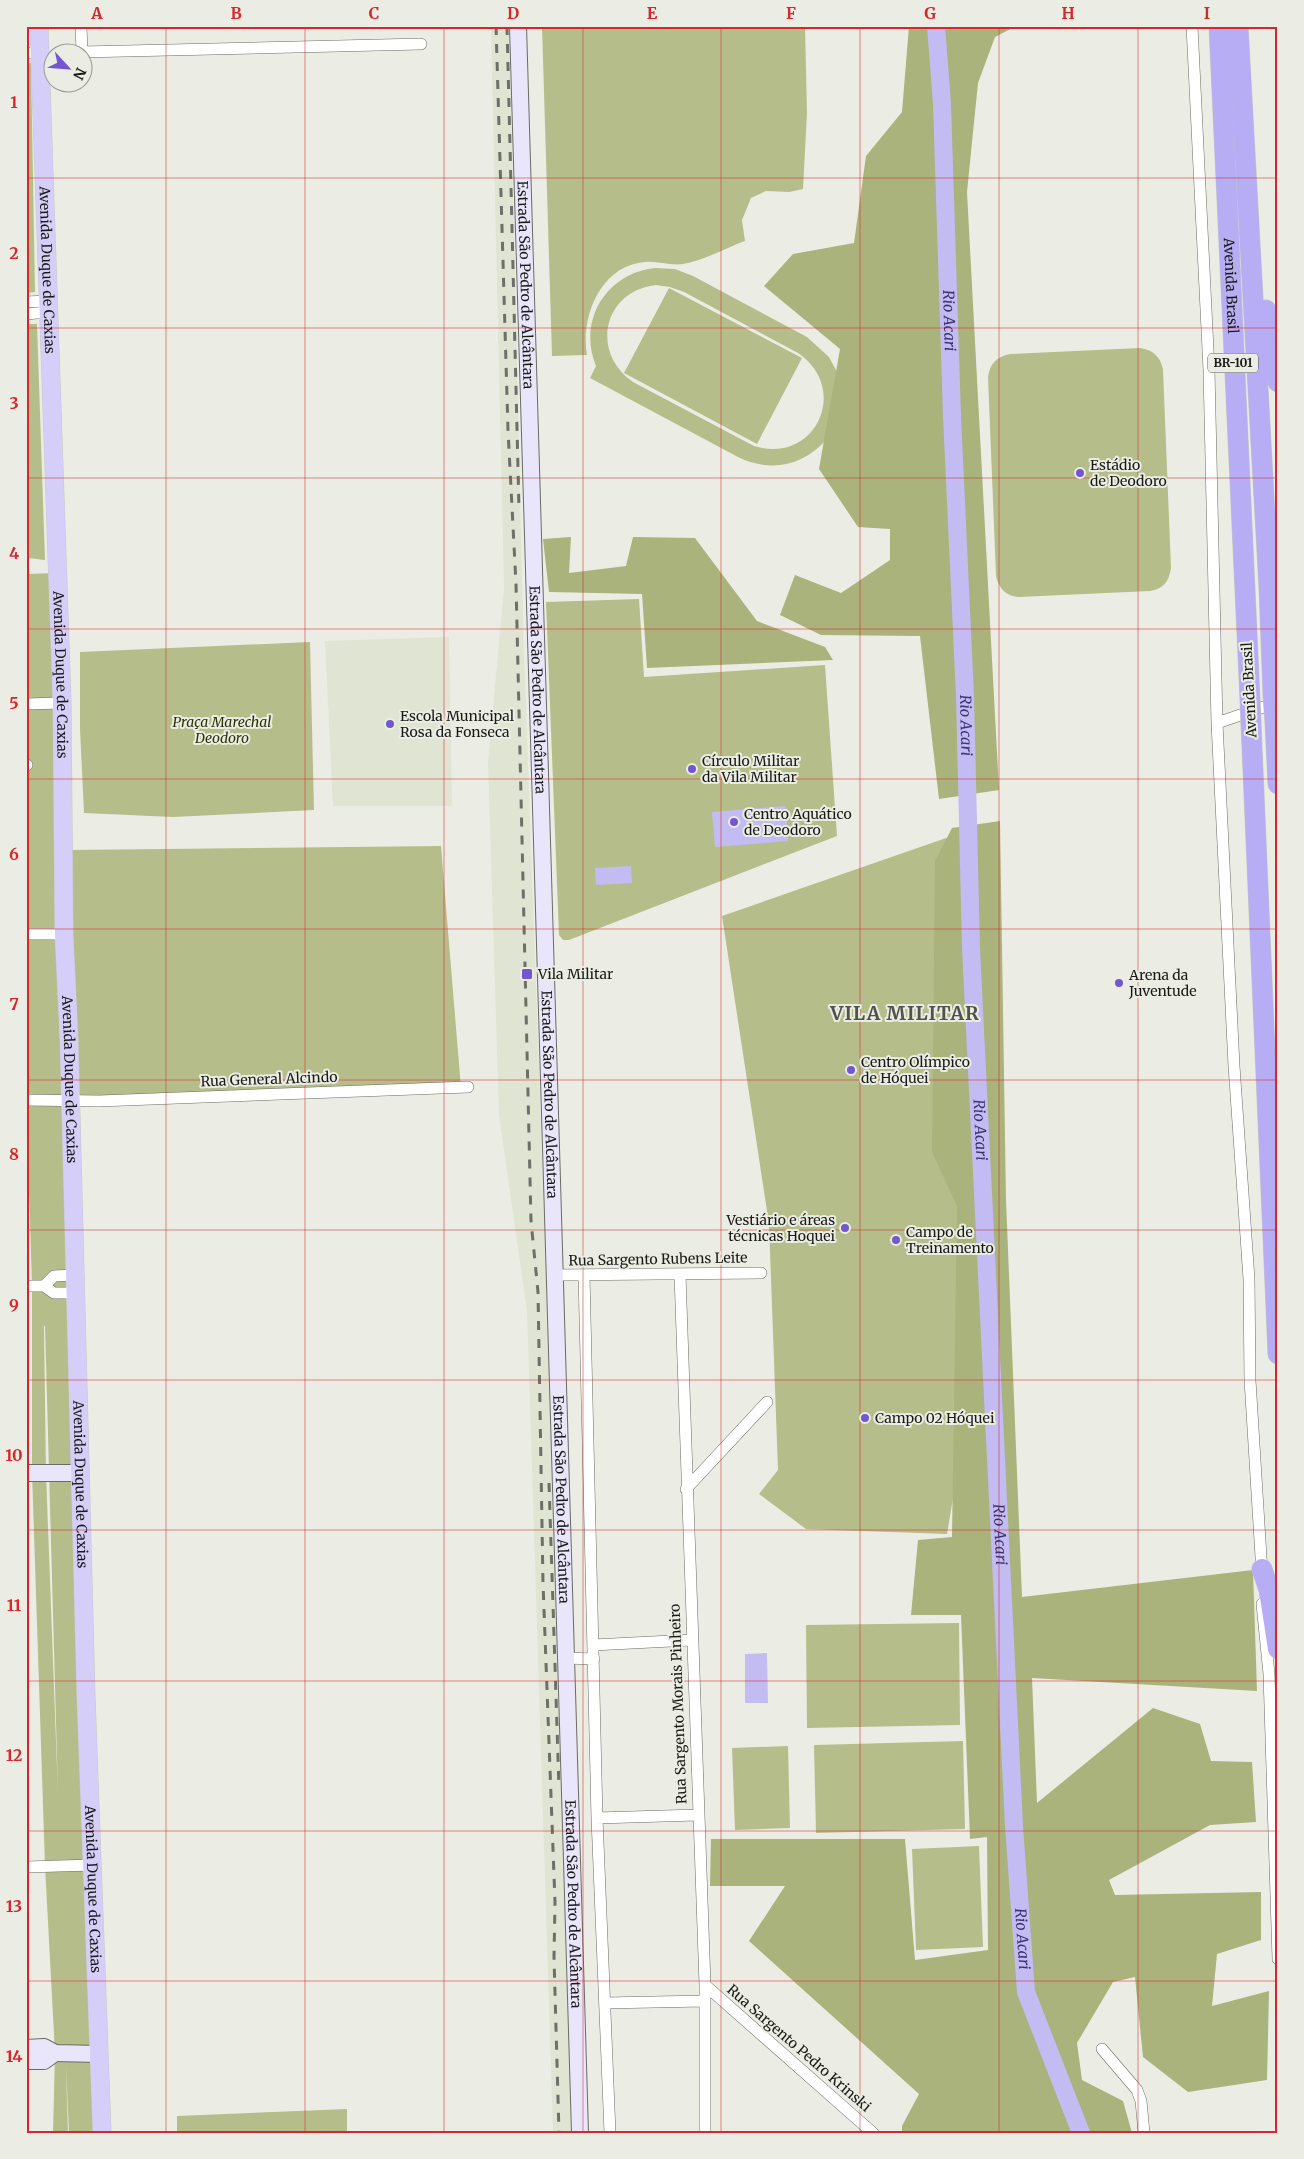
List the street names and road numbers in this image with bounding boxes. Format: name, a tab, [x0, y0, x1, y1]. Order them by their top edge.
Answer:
street label: Estrada São Pedro de Alcântara	[514, 180, 538, 390]
street label: Avenida Duque de Caxias	[35, 185, 59, 354]
street label: Avenida Brasil	[1220, 236, 1242, 335]
road number: BR-101	[1208, 353, 1258, 372]
street label: Estrada São Pedro de Alcântara	[525, 585, 550, 795]
street label: Avenida Duque de Caxias	[49, 589, 71, 759]
street label: Avenida Brasil	[1237, 641, 1261, 739]
street label: Estrada São Pedro de Alcântara	[537, 990, 562, 1199]
street label: Avenida Duque de Caxias	[58, 994, 81, 1164]
street label: Rua General Alcindo	[200, 1068, 338, 1090]
street label: Rua Sargento Rubens Leite	[568, 1248, 748, 1270]
street label: Estrada São Pedro de Alcântara	[549, 1395, 573, 1604]
street label: Avenida Duque de Caxias	[69, 1399, 92, 1569]
street label: Rua Sargento Morais Pinheiro	[666, 1603, 690, 1805]
street label: Estrada São Pedro de Alcântara	[561, 1800, 585, 2009]
street label: Avenida Duque de Caxias	[81, 1804, 105, 1973]
street label: Rua Sargento Pedro Krinski	[723, 1981, 875, 2116]

